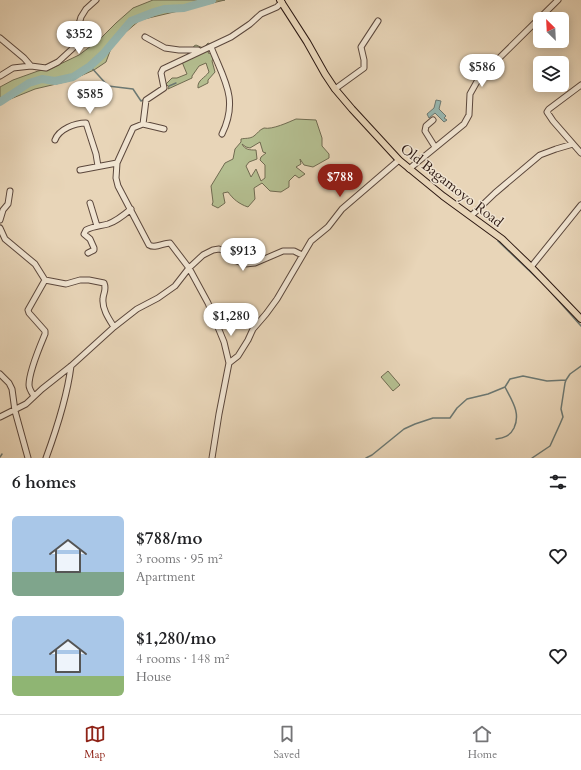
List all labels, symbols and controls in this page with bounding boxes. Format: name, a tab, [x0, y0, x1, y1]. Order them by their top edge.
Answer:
north arrow	[533, 12, 569, 48]
map controls	[533, 12, 569, 92]
pin: $352	[55, 21, 103, 55]
text: $352	[66, 25, 92, 43]
pin: $586	[458, 54, 506, 88]
button: layers	[533, 56, 569, 92]
text: $586	[469, 58, 495, 76]
pin: $585	[66, 81, 114, 115]
text: $585	[77, 85, 103, 103]
street label: Old Bagamoyo Road	[397, 139, 507, 232]
pin: $788	[316, 164, 364, 198]
text: $788	[327, 168, 353, 186]
pin: $913	[219, 238, 267, 272]
text: $913	[230, 242, 256, 260]
pin: $1,280	[198, 303, 264, 337]
text: $1,280	[212, 307, 250, 325]
text: 6 homes	[12, 471, 76, 494]
icon: filters	[547, 471, 569, 493]
text: $788/mo	[136, 527, 202, 550]
icon: home	[44, 532, 92, 580]
icon: heart	[547, 545, 569, 567]
text: 3 rooms · 95 m²	[136, 550, 223, 568]
text: Apartment	[136, 568, 195, 586]
text: $1,280/mo	[136, 627, 216, 650]
icon: home	[44, 632, 92, 680]
icon: heart	[547, 645, 569, 667]
text: 4 rooms · 148 m²	[136, 650, 229, 668]
text: House	[136, 668, 171, 686]
tab: Map	[84, 723, 106, 762]
tab: Saved	[273, 723, 300, 762]
tab: Home	[468, 723, 497, 762]

